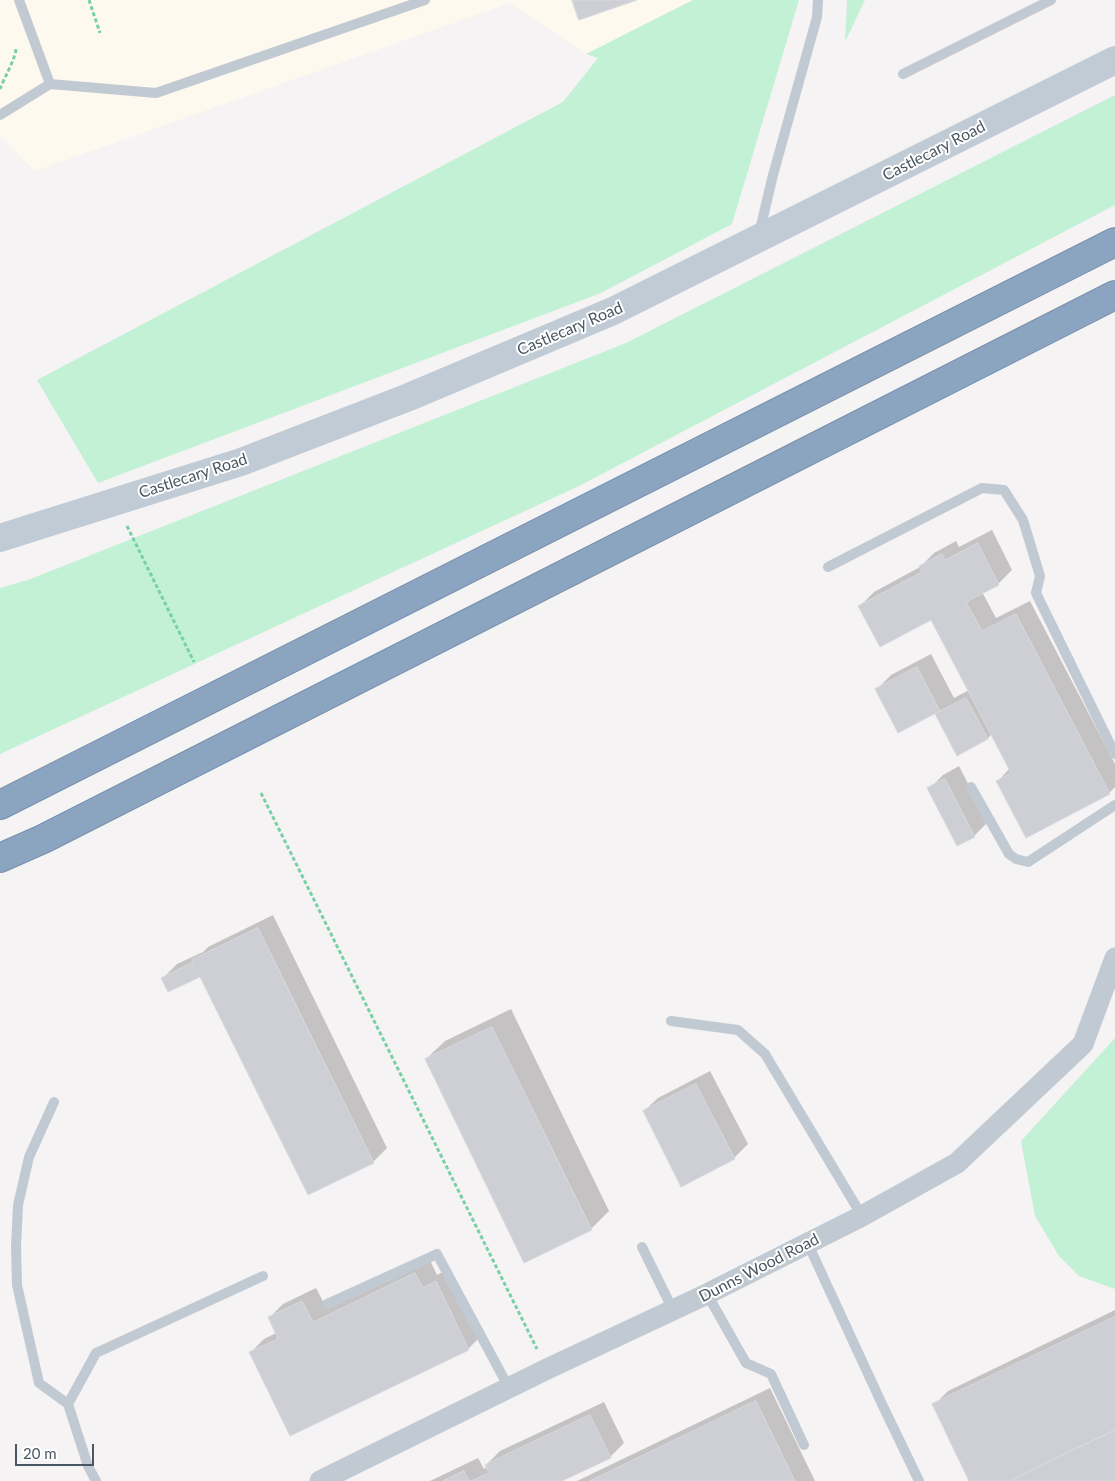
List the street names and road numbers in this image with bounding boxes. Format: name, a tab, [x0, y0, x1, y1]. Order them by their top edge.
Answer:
street label: Castlecary Road	[879, 117, 989, 185]
street label: Castlecary Road	[514, 298, 626, 360]
street label: Castlecary Road	[136, 449, 250, 503]
street label: Dunns Wood Road	[696, 1229, 822, 1307]

